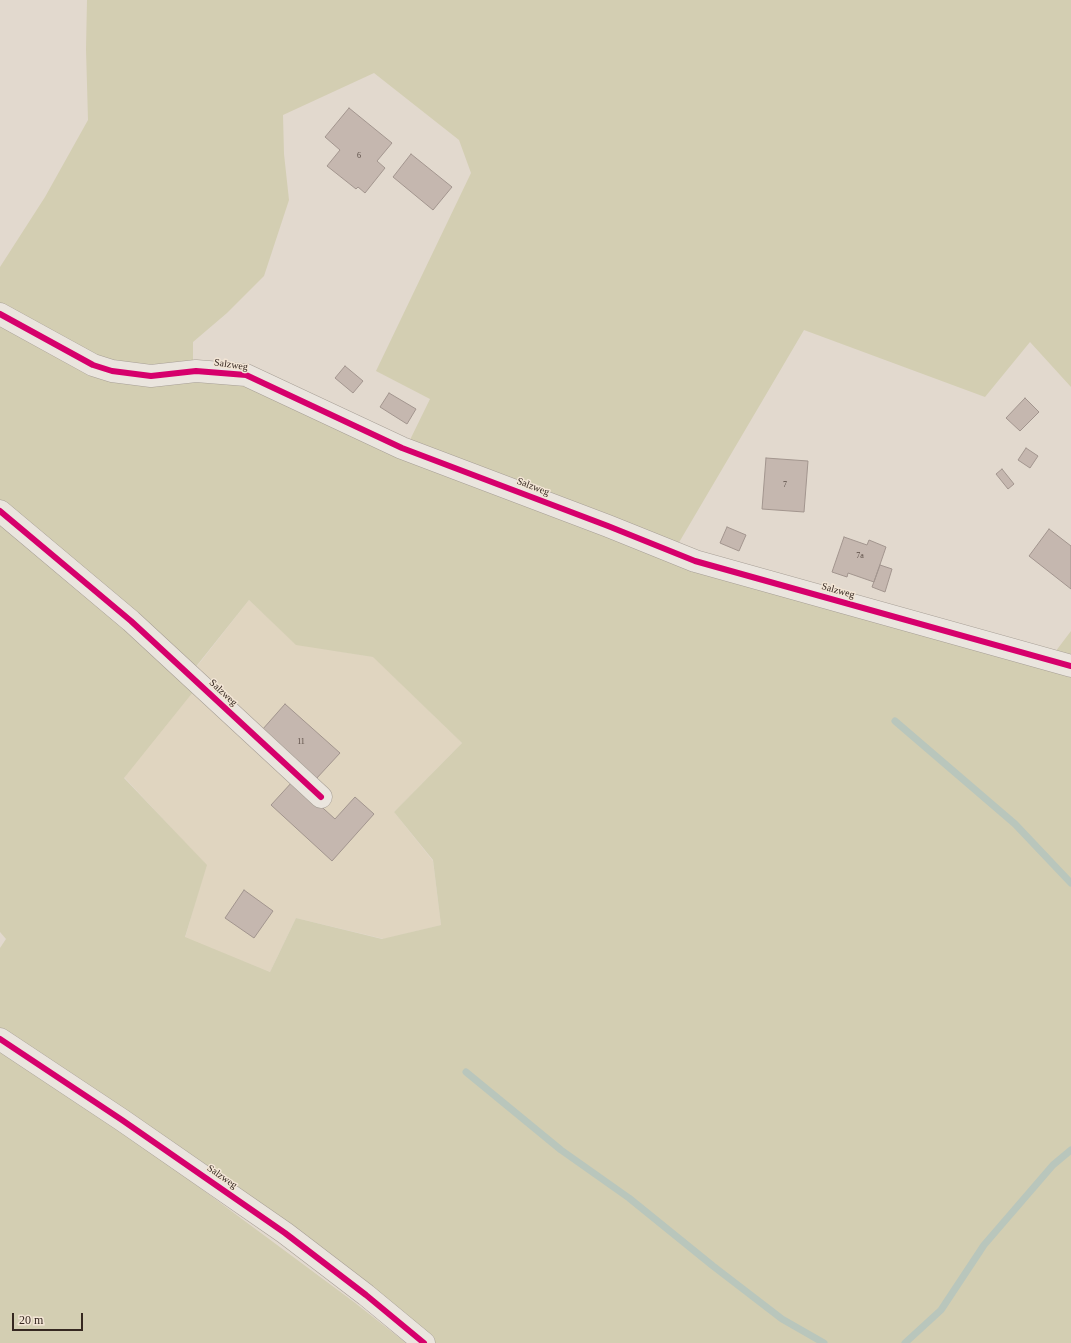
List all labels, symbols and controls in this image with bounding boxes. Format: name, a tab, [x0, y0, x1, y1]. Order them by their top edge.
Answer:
house number: 6	[357, 151, 361, 161]
street label: Salzweg	[213, 357, 249, 373]
street label: Salzweg	[515, 475, 551, 499]
house number: 7	[783, 480, 787, 490]
house number: 7a	[856, 551, 864, 561]
street label: Salzweg	[820, 581, 856, 601]
street label: Salzweg	[207, 677, 239, 709]
house number: 11	[297, 737, 305, 747]
street label: Salzweg	[205, 1162, 239, 1192]
scale bar	[14, 1305, 85, 1331]
text: 20 m	[19, 1313, 43, 1327]

